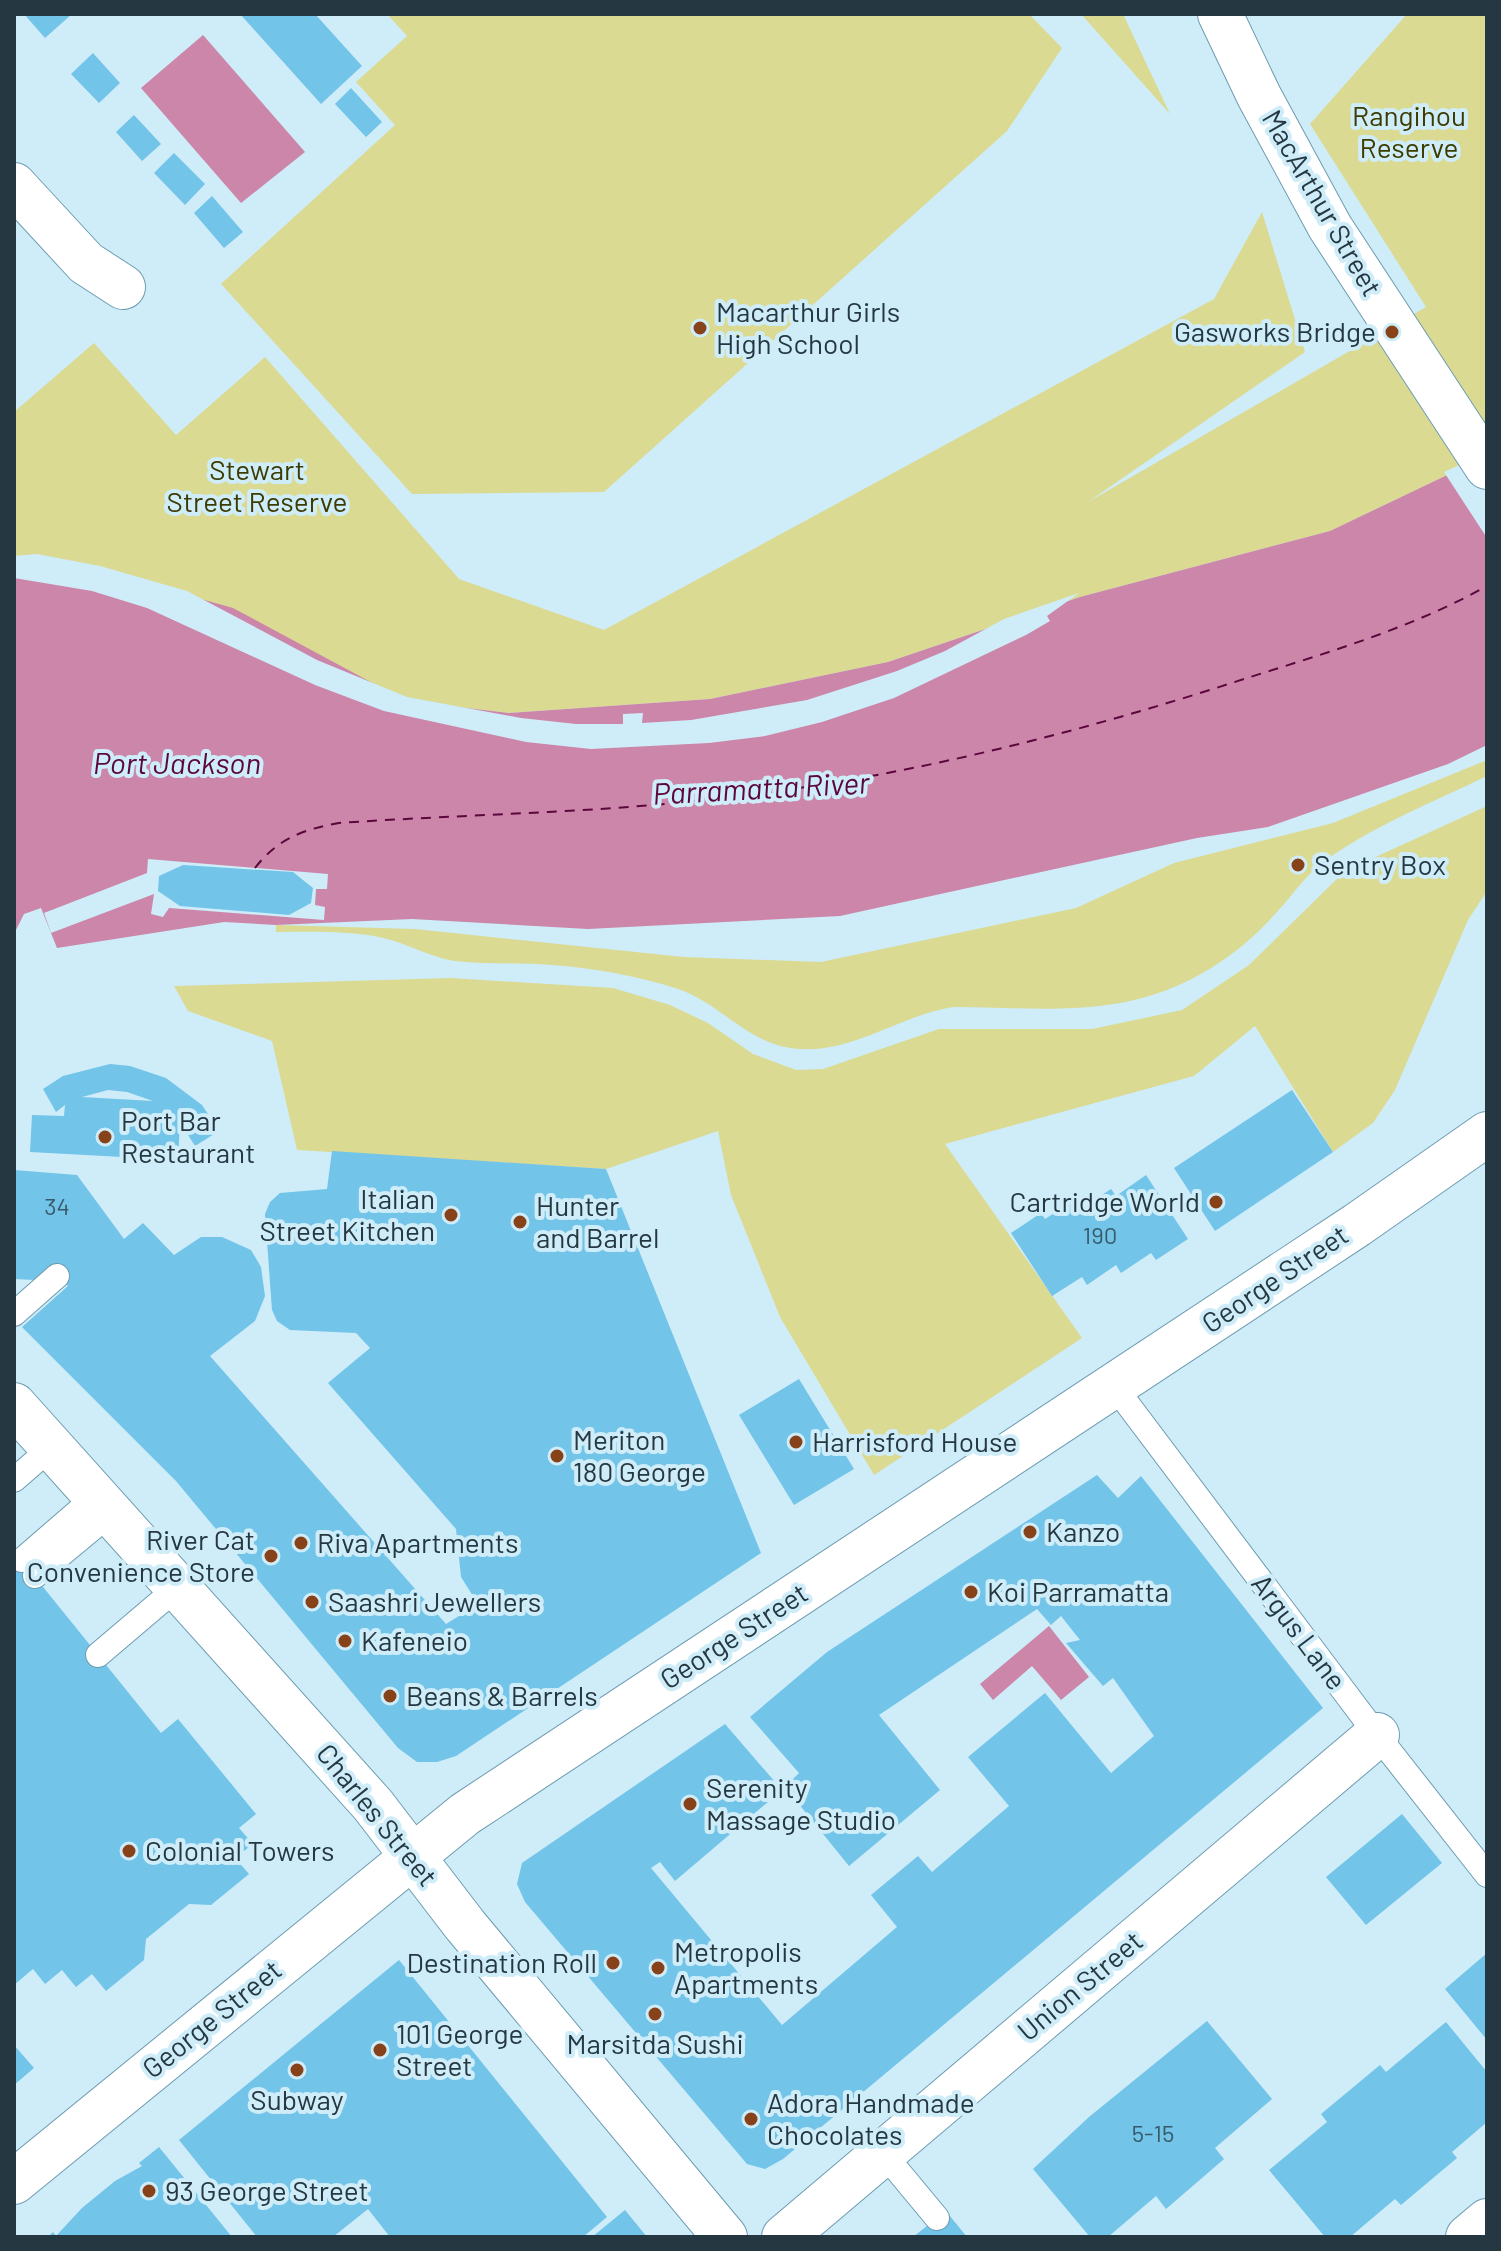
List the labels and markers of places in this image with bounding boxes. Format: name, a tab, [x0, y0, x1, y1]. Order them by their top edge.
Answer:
place label: Macarthur Girls High School	[716, 294, 900, 360]
place label: Gasworks Bridge	[1174, 314, 1376, 348]
marker: Macarthur Girls High School	[691, 319, 709, 337]
marker: Gasworks Bridge	[1383, 323, 1401, 341]
place label: Sentry Box	[1314, 847, 1446, 881]
marker: Sentry Box	[1289, 856, 1307, 874]
place label: Port Bar Restaurant	[121, 1103, 255, 1169]
marker: Port Bar Restaurant	[96, 1128, 114, 1146]
place label: Italian Street Kitchen	[259, 1181, 435, 1247]
place label: Cartridge World	[1010, 1184, 1200, 1218]
place label: Hunter and Barrel	[536, 1188, 659, 1254]
marker: Cartridge World	[1207, 1193, 1225, 1211]
marker: Italian Street Kitchen	[442, 1206, 460, 1224]
marker: Hunter and Barrel	[511, 1213, 529, 1231]
place label: Meriton 180 George	[573, 1422, 706, 1488]
place label: Harrisford House	[812, 1424, 1017, 1458]
marker: Harrisford House	[787, 1433, 805, 1451]
marker: Meriton 180 George	[548, 1447, 566, 1465]
place label: Kanzo	[1046, 1514, 1120, 1548]
place label: River Cat Convenience Store	[27, 1522, 255, 1588]
marker: Kanzo	[1021, 1523, 1039, 1541]
place label: Riva Apartments	[317, 1525, 518, 1559]
marker: Riva Apartments	[292, 1534, 310, 1552]
marker: River Cat Convenience Store	[262, 1547, 280, 1565]
place label: Koi Parramatta	[987, 1574, 1169, 1608]
marker: Koi Parramatta	[962, 1583, 980, 1601]
place label: Saashri Jewellers	[328, 1584, 541, 1618]
marker: Saashri Jewellers	[303, 1593, 321, 1611]
place label: Kafeneio	[361, 1623, 468, 1657]
marker: Kafeneio	[336, 1632, 354, 1650]
place label: Beans & Barrels	[406, 1678, 598, 1712]
marker: Beans & Barrels	[381, 1687, 399, 1705]
place label: Serenity Massage Studio	[706, 1770, 896, 1836]
marker: Serenity Massage Studio	[681, 1795, 699, 1813]
place label: Colonial Towers	[145, 1833, 334, 1867]
marker: Colonial Towers	[120, 1842, 138, 1860]
place label: Metropolis Apartments	[674, 1934, 818, 2000]
place label: Destination Roll	[406, 1945, 597, 1979]
marker: Destination Roll	[604, 1954, 622, 1972]
marker: Metropolis Apartments	[649, 1959, 667, 1977]
marker: Marsitda Sushi	[646, 2005, 664, 2023]
place label: 101 George Street	[396, 2016, 523, 2082]
place label: Marsitda Sushi	[566, 2026, 744, 2060]
marker: 101 George Street	[371, 2041, 389, 2059]
marker: Subway	[288, 2061, 306, 2079]
place label: Subway	[250, 2082, 344, 2116]
place label: Adora Handmade Chocolates	[767, 2085, 975, 2151]
marker: Adora Handmade Chocolates	[742, 2110, 760, 2128]
place label: 93 George Street	[165, 2173, 369, 2207]
marker: 93 George Street	[140, 2182, 158, 2200]

